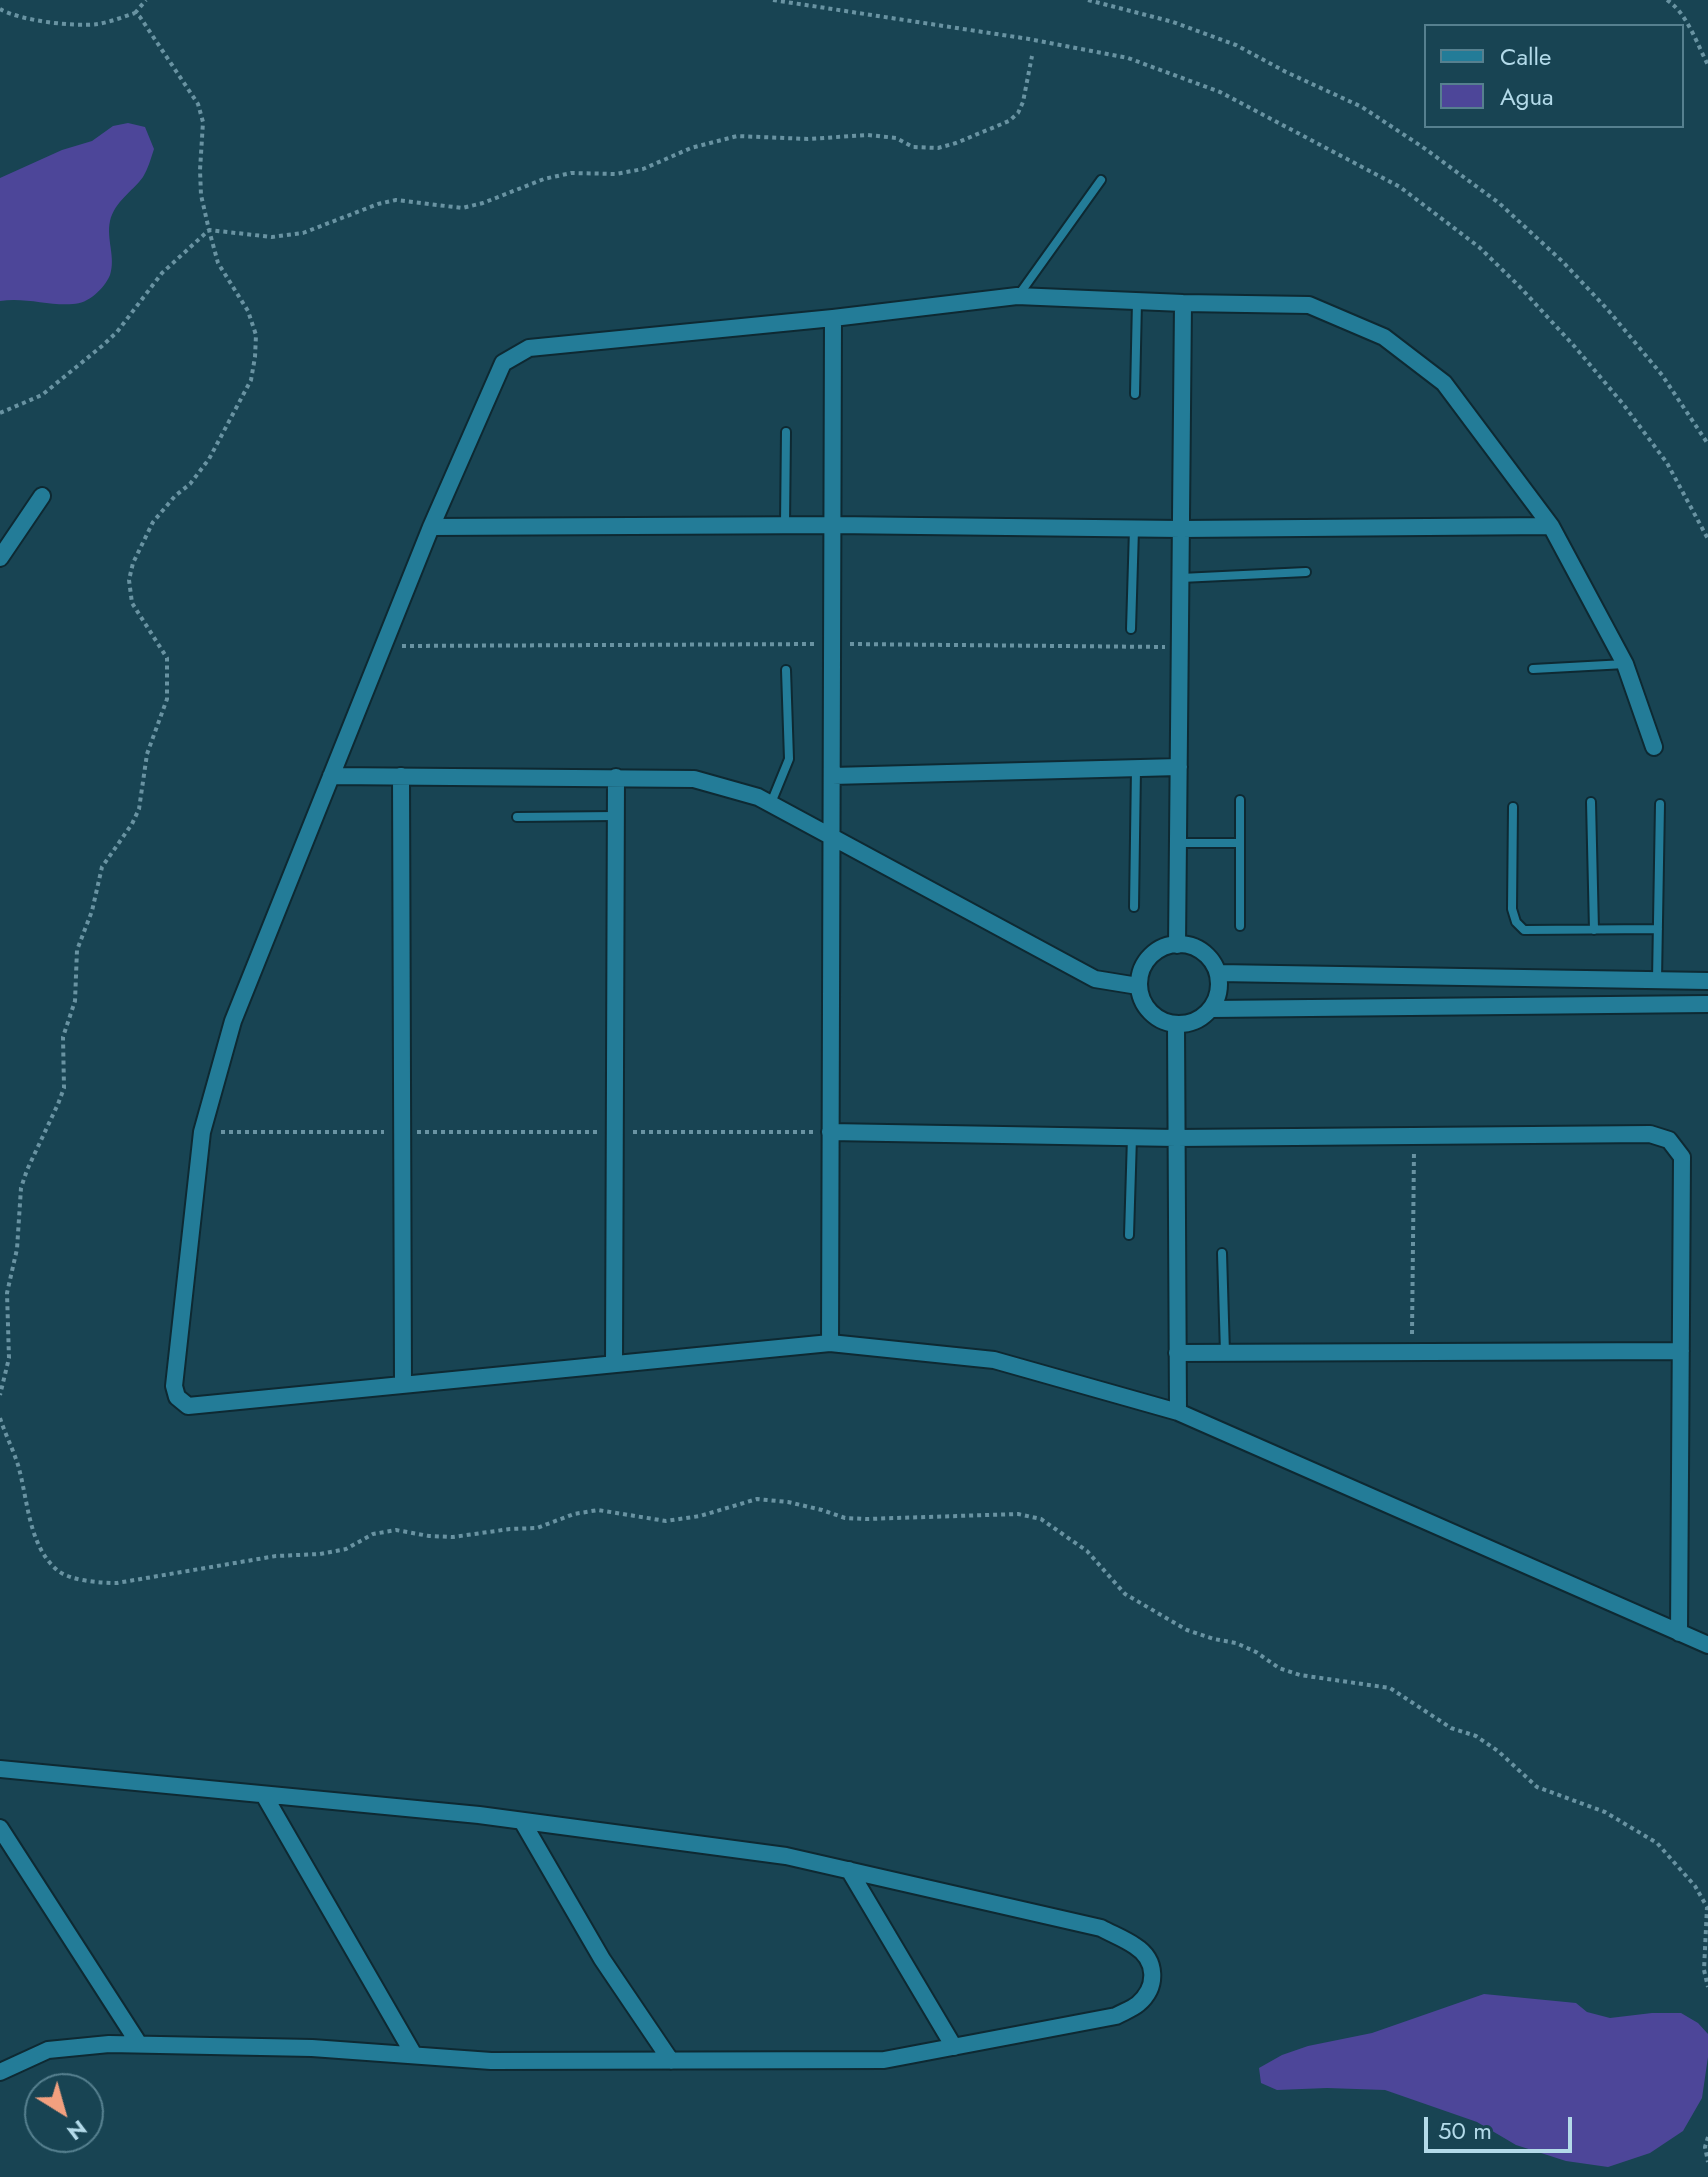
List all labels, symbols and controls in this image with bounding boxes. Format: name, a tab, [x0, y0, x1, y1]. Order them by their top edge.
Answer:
legend	[1424, 24, 1684, 128]
text: Calle	[1500, 39, 1551, 74]
text: Agua	[1500, 79, 1554, 114]
north arrow	[24, 2073, 104, 2153]
scale bar	[1428, 2101, 1576, 2151]
text: N	[61, 2113, 94, 2149]
text: 50 m	[1438, 2113, 1492, 2148]

